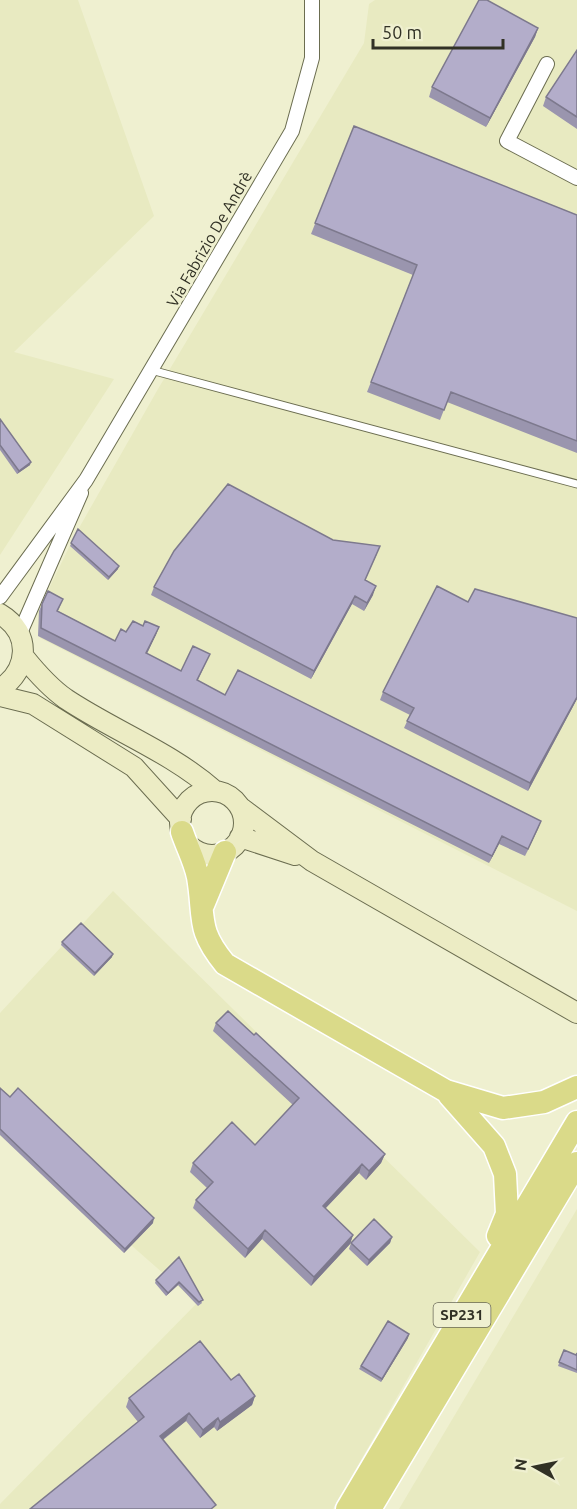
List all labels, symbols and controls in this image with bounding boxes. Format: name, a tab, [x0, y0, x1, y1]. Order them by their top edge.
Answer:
scale bar	[373, 12, 504, 50]
text: 50 m	[382, 22, 422, 42]
street label: Via Fabrizio De Andrè	[163, 168, 255, 310]
road number: SP231	[434, 1303, 490, 1327]
north arrow	[505, 1437, 565, 1497]
text: N	[510, 1457, 530, 1472]

